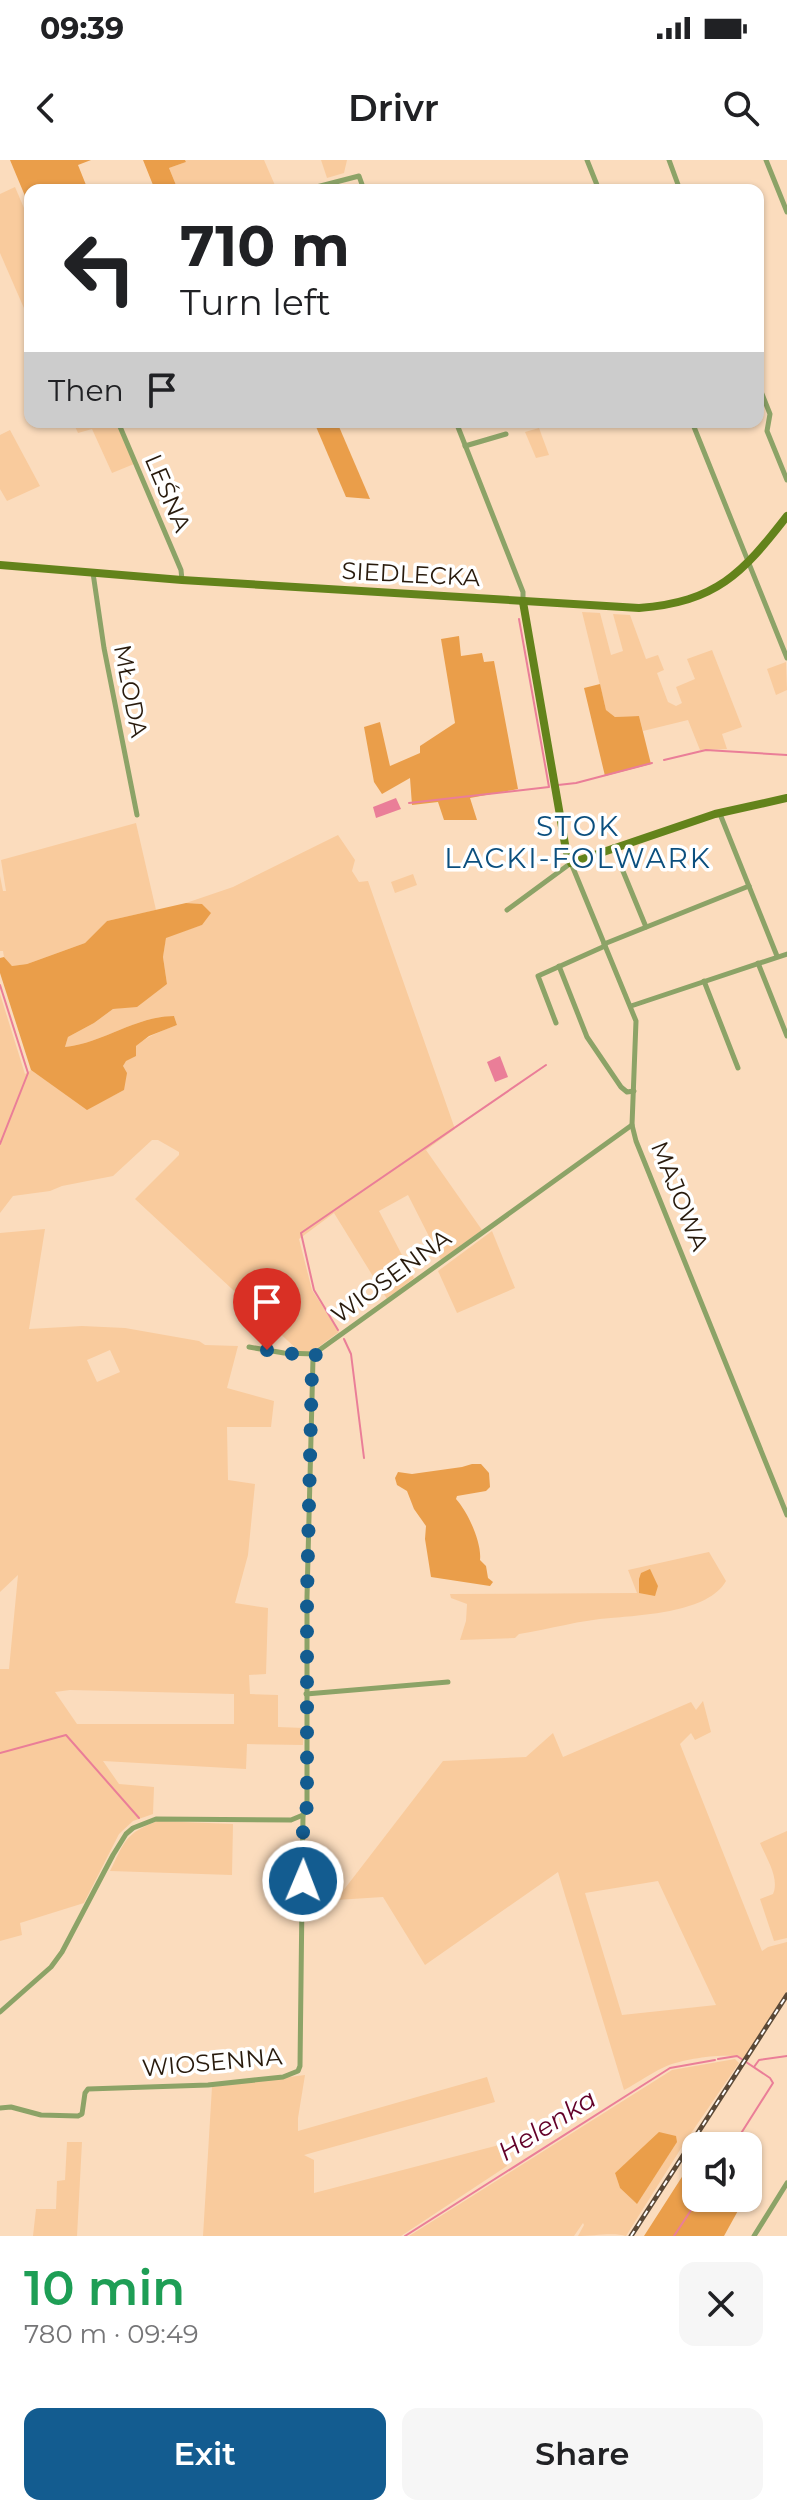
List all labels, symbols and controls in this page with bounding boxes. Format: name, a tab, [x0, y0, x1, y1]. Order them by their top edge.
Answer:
text: 09:39	[40, 10, 124, 47]
icon: back	[24, 86, 68, 130]
text: Drivr	[348, 86, 439, 130]
icon: search	[719, 86, 763, 130]
text: 710 m	[180, 212, 350, 280]
icon: left	[48, 216, 152, 320]
text: Turn left	[180, 280, 331, 324]
icon: arrive	[140, 368, 184, 412]
text: Then	[48, 372, 124, 409]
street label: LEŚNA	[139, 450, 198, 537]
street label: SIEDLECKA	[341, 556, 482, 592]
street label: MŁODA	[108, 642, 154, 741]
district label: STOK LACKI-FOLWARK	[444, 809, 712, 875]
street label: MAJOWA	[645, 1137, 715, 1256]
street label: WIOSENNA	[326, 1222, 457, 1329]
pin	[233, 1268, 301, 1350]
icon: arrive	[245, 1280, 289, 1324]
position arrow	[261, 1839, 345, 1923]
street label: WIOSENNA	[141, 2041, 284, 2083]
water label: Helenka	[492, 2082, 602, 2168]
map controls	[682, 2132, 762, 2212]
button: sound	[682, 2132, 762, 2212]
text: 10 min	[24, 2259, 185, 2317]
button: close	[679, 2262, 763, 2346]
text: 780 m · 09:49	[24, 2318, 199, 2350]
button: Exit	[24, 2408, 386, 2500]
button: Share	[402, 2408, 763, 2500]

